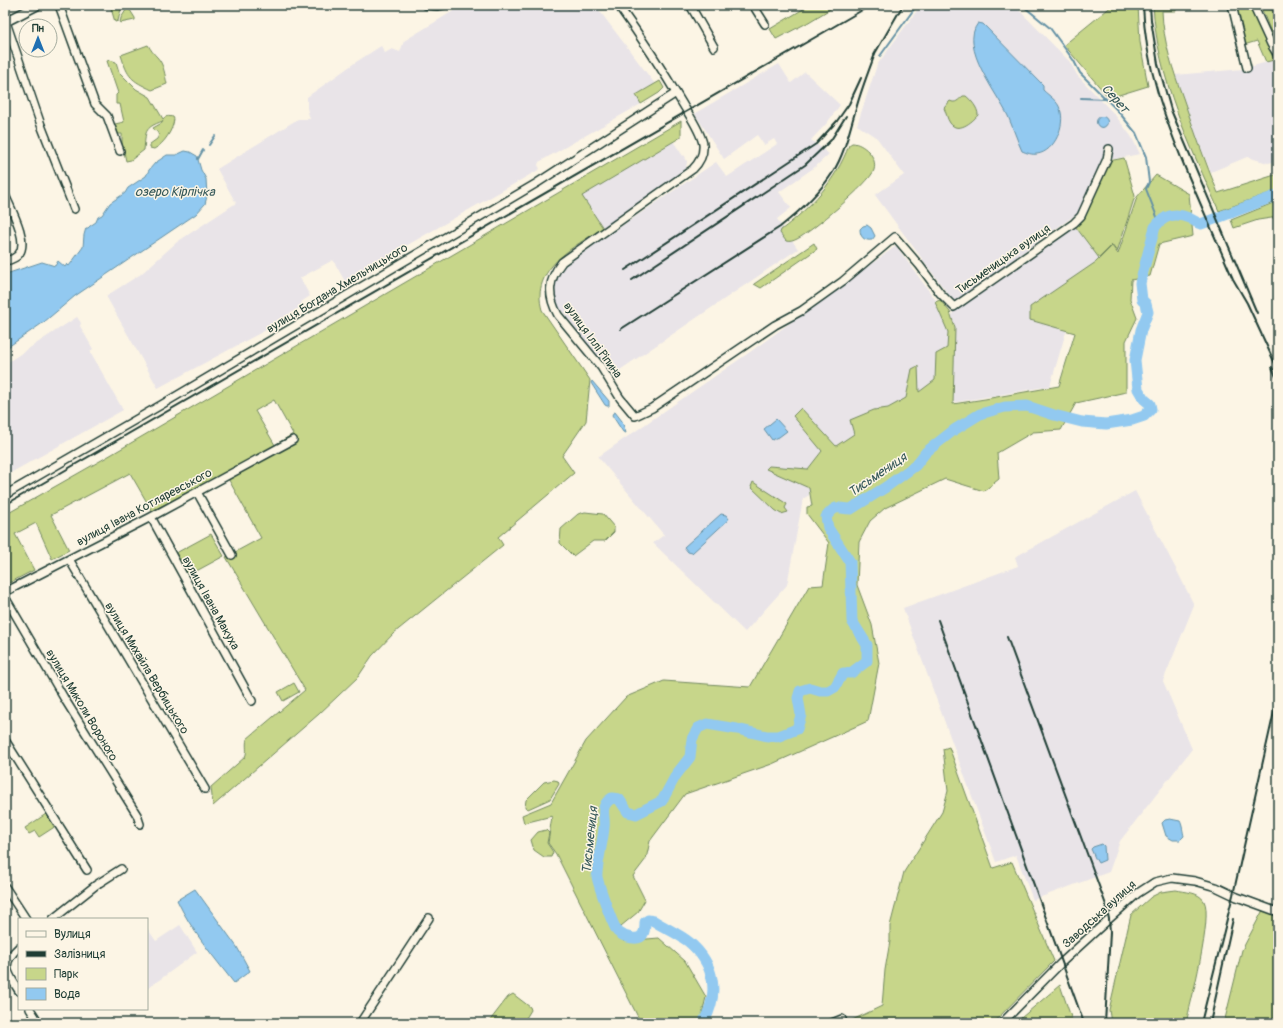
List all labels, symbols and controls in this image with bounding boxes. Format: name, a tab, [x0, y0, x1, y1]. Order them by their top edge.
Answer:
north arrow	[18, 18, 58, 58]
text: Пн	[32, 22, 45, 35]
water label: Серет	[1098, 81, 1134, 118]
water label: озеро Кірпічка	[135, 184, 216, 200]
street label: Тисьменицька вулиця	[953, 221, 1054, 298]
street label: вулиця Богдана Хмельницького	[264, 240, 411, 337]
street label: вулиця Іллі Ріпина	[560, 299, 625, 382]
water label: Тисьмениця	[845, 448, 911, 500]
street label: вулиця Івана Котляревського	[74, 465, 215, 550]
street label: вулиця Івана Макуха	[179, 554, 243, 653]
street label: вулиця Михайла Вербицького	[101, 600, 192, 737]
street label: вулиця Миколи Вороного	[42, 647, 121, 764]
water label: Тисьмениця	[579, 804, 602, 874]
street label: Заводська вулиця	[1059, 877, 1140, 951]
legend	[18, 918, 148, 1010]
text: Вулиця	[54, 927, 91, 942]
text: Залізниця	[54, 947, 106, 962]
text: Парк	[54, 967, 79, 982]
text: Вода	[54, 987, 80, 1002]

